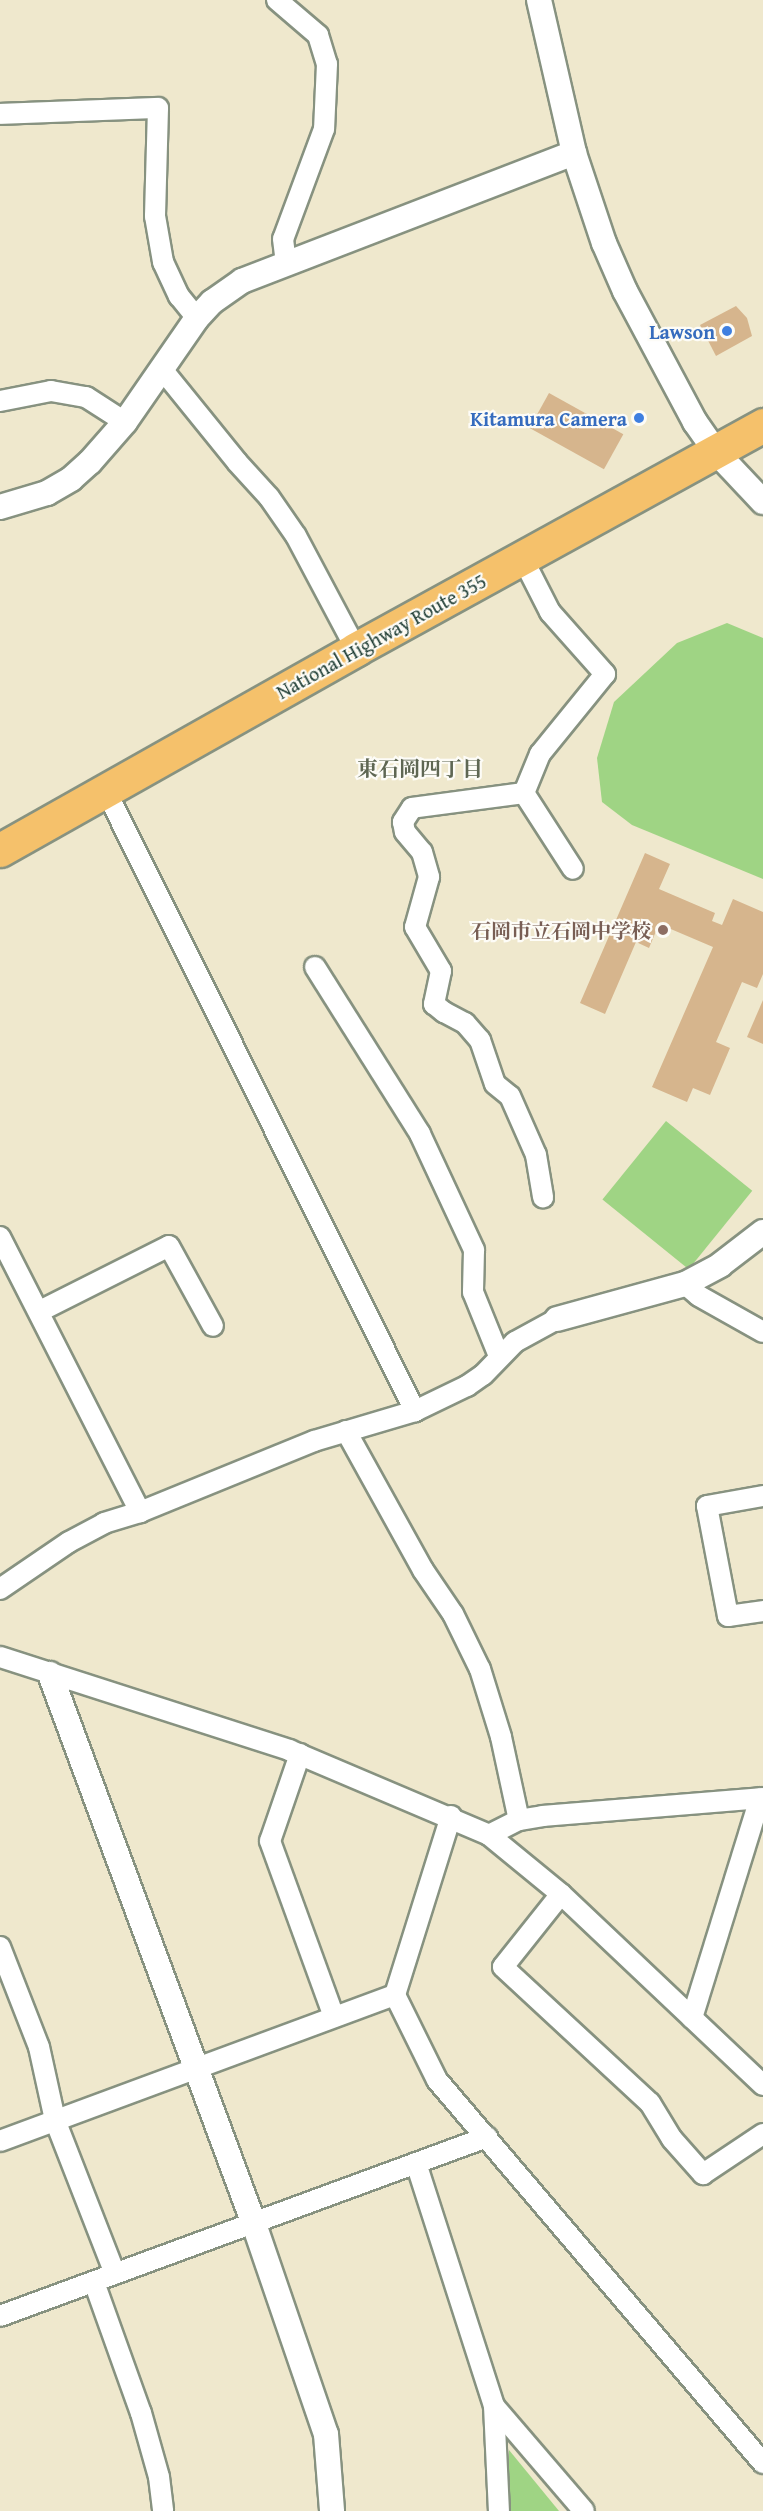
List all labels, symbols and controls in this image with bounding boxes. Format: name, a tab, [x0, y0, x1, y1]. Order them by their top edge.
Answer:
place label: Lawson	[649, 319, 715, 343]
marker: Lawson	[720, 324, 734, 338]
place label: Kitamura Camera	[470, 406, 627, 430]
marker: Kitamura Camera	[632, 411, 646, 425]
street label: National Highway Route 355	[272, 568, 490, 704]
district label: 東石岡四丁目	[357, 756, 483, 782]
place label: 石岡市立石岡中学校	[471, 918, 651, 942]
marker: 石岡市立石岡中学校	[656, 923, 670, 937]

